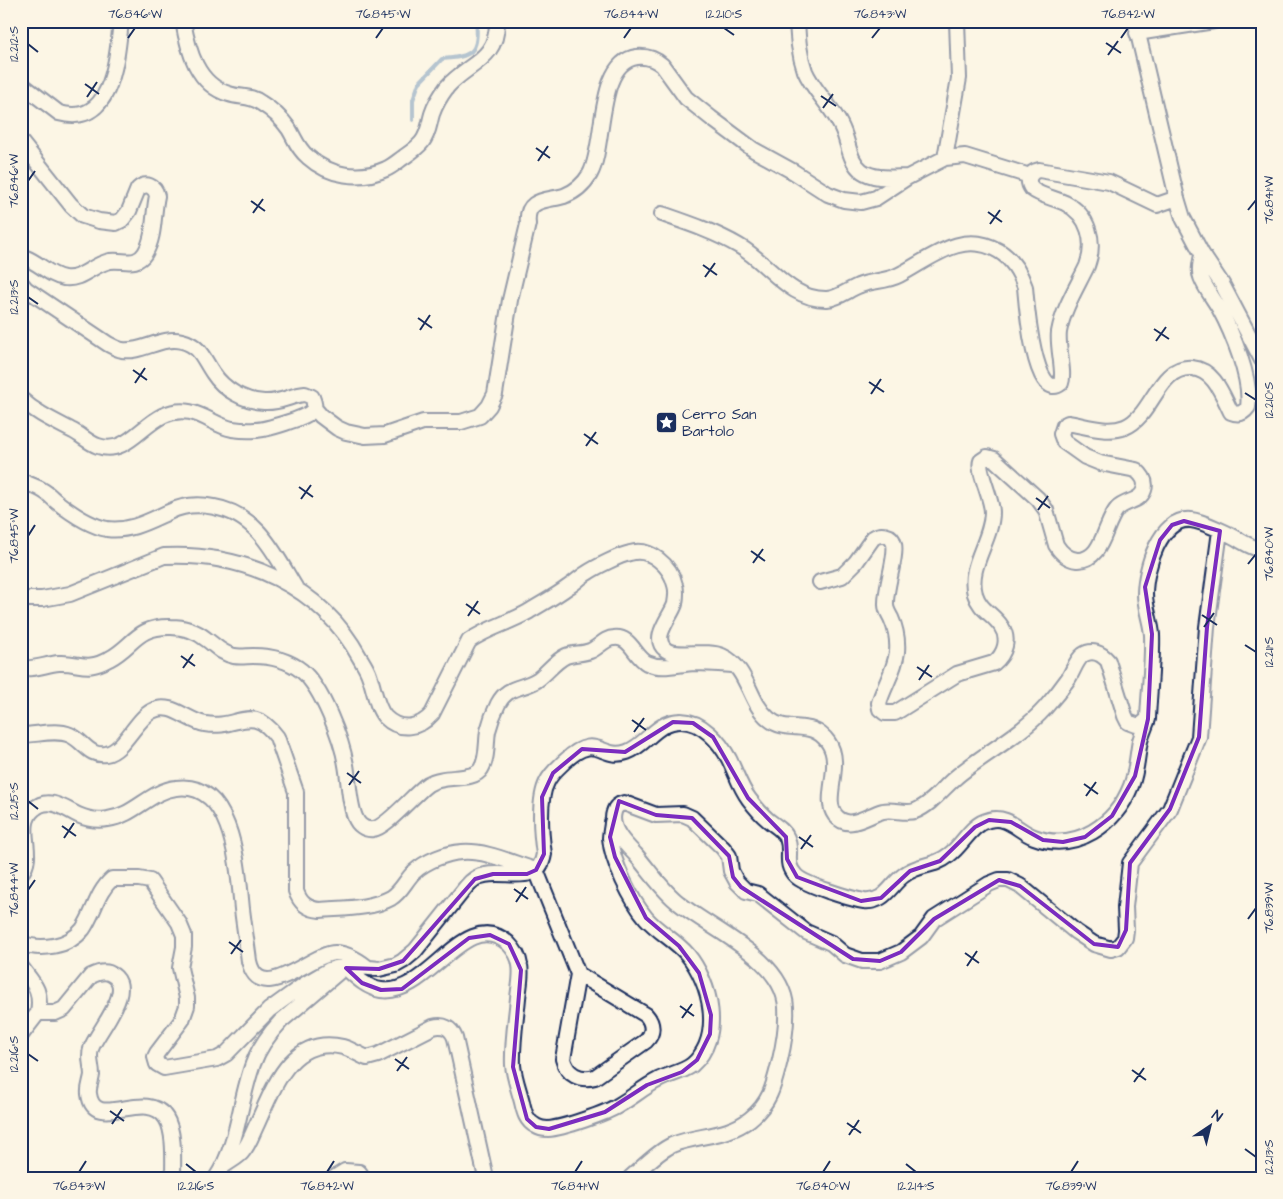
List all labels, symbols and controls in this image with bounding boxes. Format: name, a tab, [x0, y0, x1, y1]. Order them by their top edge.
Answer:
text: 76.846°W	[108, 6, 163, 23]
text: 76.845°W	[356, 6, 411, 23]
text: 76.844°W	[604, 6, 659, 23]
text: 12.210°S	[706, 6, 742, 23]
text: 76.843°W	[854, 6, 907, 23]
text: 76.842°W	[1101, 6, 1155, 23]
text: 12.212°S	[6, 26, 23, 62]
text: 76.846°W	[6, 153, 23, 208]
text: 76.841°W	[1261, 175, 1278, 224]
text: 12.213°S	[6, 279, 23, 314]
text: 12.210°S	[1261, 382, 1278, 418]
place label: Cerro San Bartolo	[682, 404, 757, 442]
place icon: Cerro San Bartolo	[654, 411, 678, 435]
text: 76.845°W	[6, 508, 23, 563]
text: 76.840°W	[1261, 526, 1278, 581]
text: 12.211°S	[1261, 637, 1278, 667]
text: 12.215°S	[6, 782, 23, 820]
text: 76.844°W	[6, 862, 23, 917]
text: 76.839°W	[1261, 882, 1278, 934]
text: 12.216°S	[6, 1036, 23, 1072]
north arrow	[1186, 1102, 1236, 1152]
text: N	[1208, 1105, 1226, 1127]
text: 12.213°S	[1261, 1139, 1278, 1174]
text: 76.843°W	[53, 1178, 106, 1195]
text: 12.216°S	[178, 1178, 214, 1195]
text: 76.842°W	[300, 1178, 354, 1195]
text: 76.841°W	[551, 1178, 600, 1195]
text: 76.840°W	[796, 1178, 851, 1195]
text: 12.214°S	[897, 1178, 935, 1195]
text: 76.839°W	[1045, 1178, 1097, 1195]

